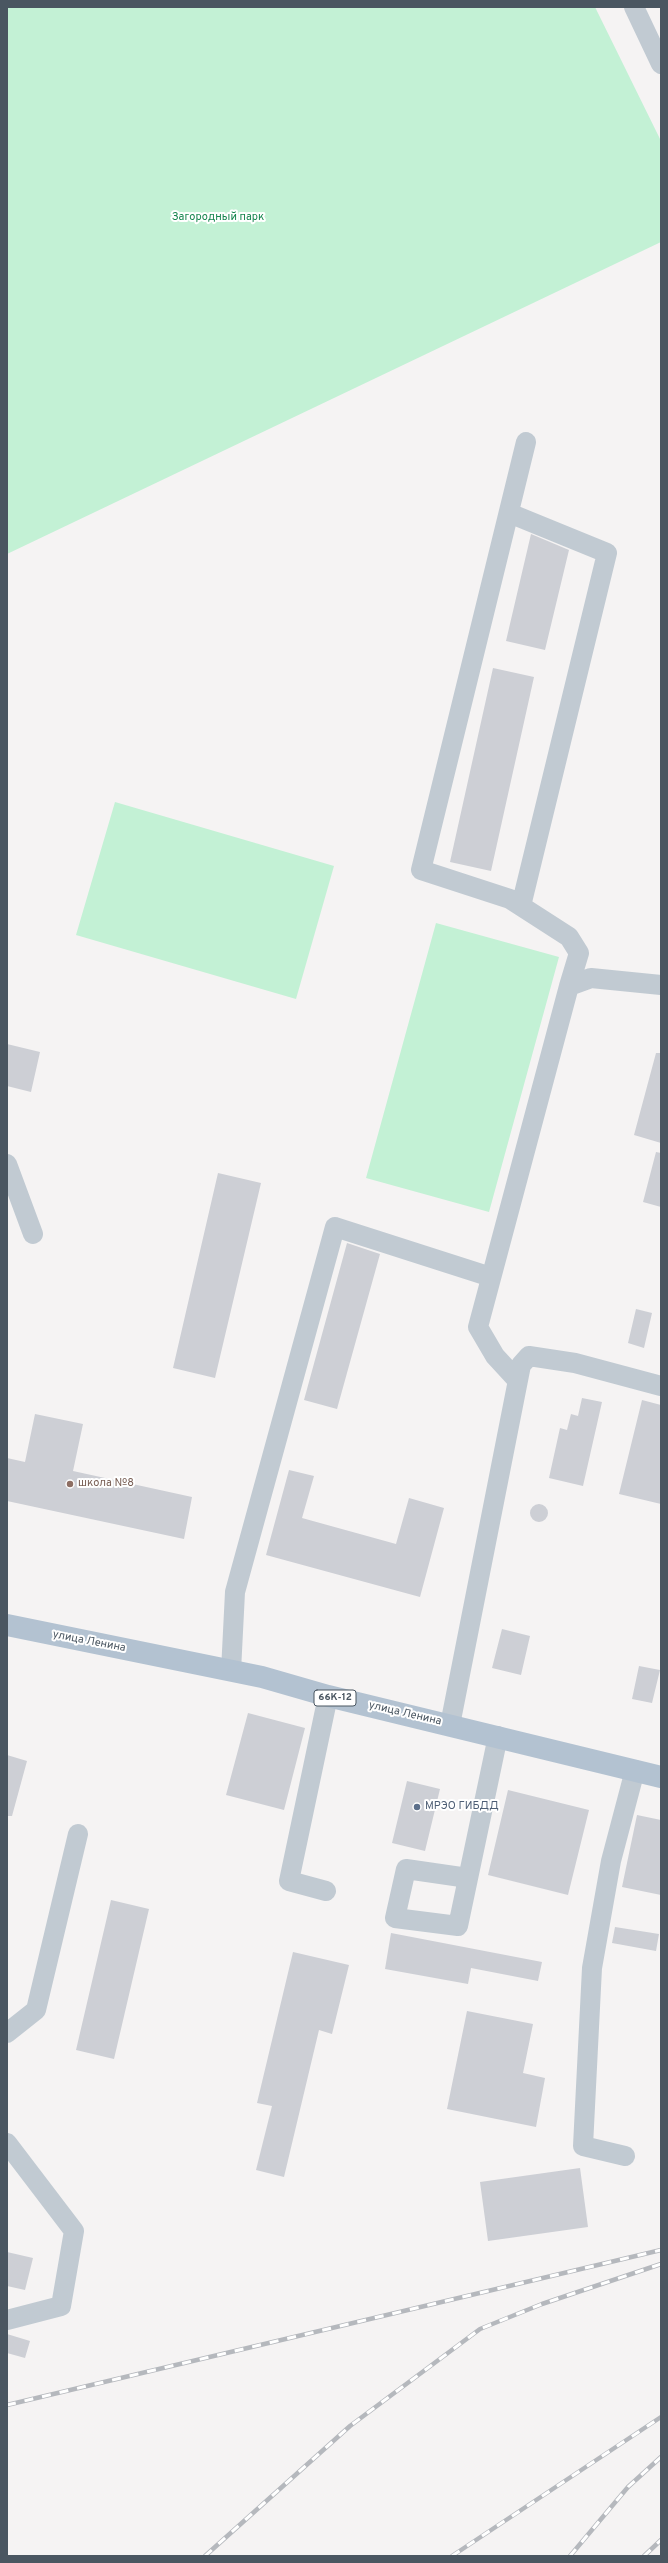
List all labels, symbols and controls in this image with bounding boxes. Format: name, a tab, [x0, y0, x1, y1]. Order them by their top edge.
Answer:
park label: Загородный парк	[172, 211, 264, 225]
place label: школа №8	[78, 1477, 134, 1491]
marker: школа №8	[65, 1479, 75, 1489]
street label: улица Ленина	[51, 1628, 127, 1656]
road number: 66К-12	[314, 1690, 356, 1706]
street label: улица Ленина	[367, 1699, 443, 1729]
place label: МРЭО ГИБДД	[425, 1800, 499, 1814]
marker: МРЭО ГИБДД	[412, 1802, 422, 1812]

